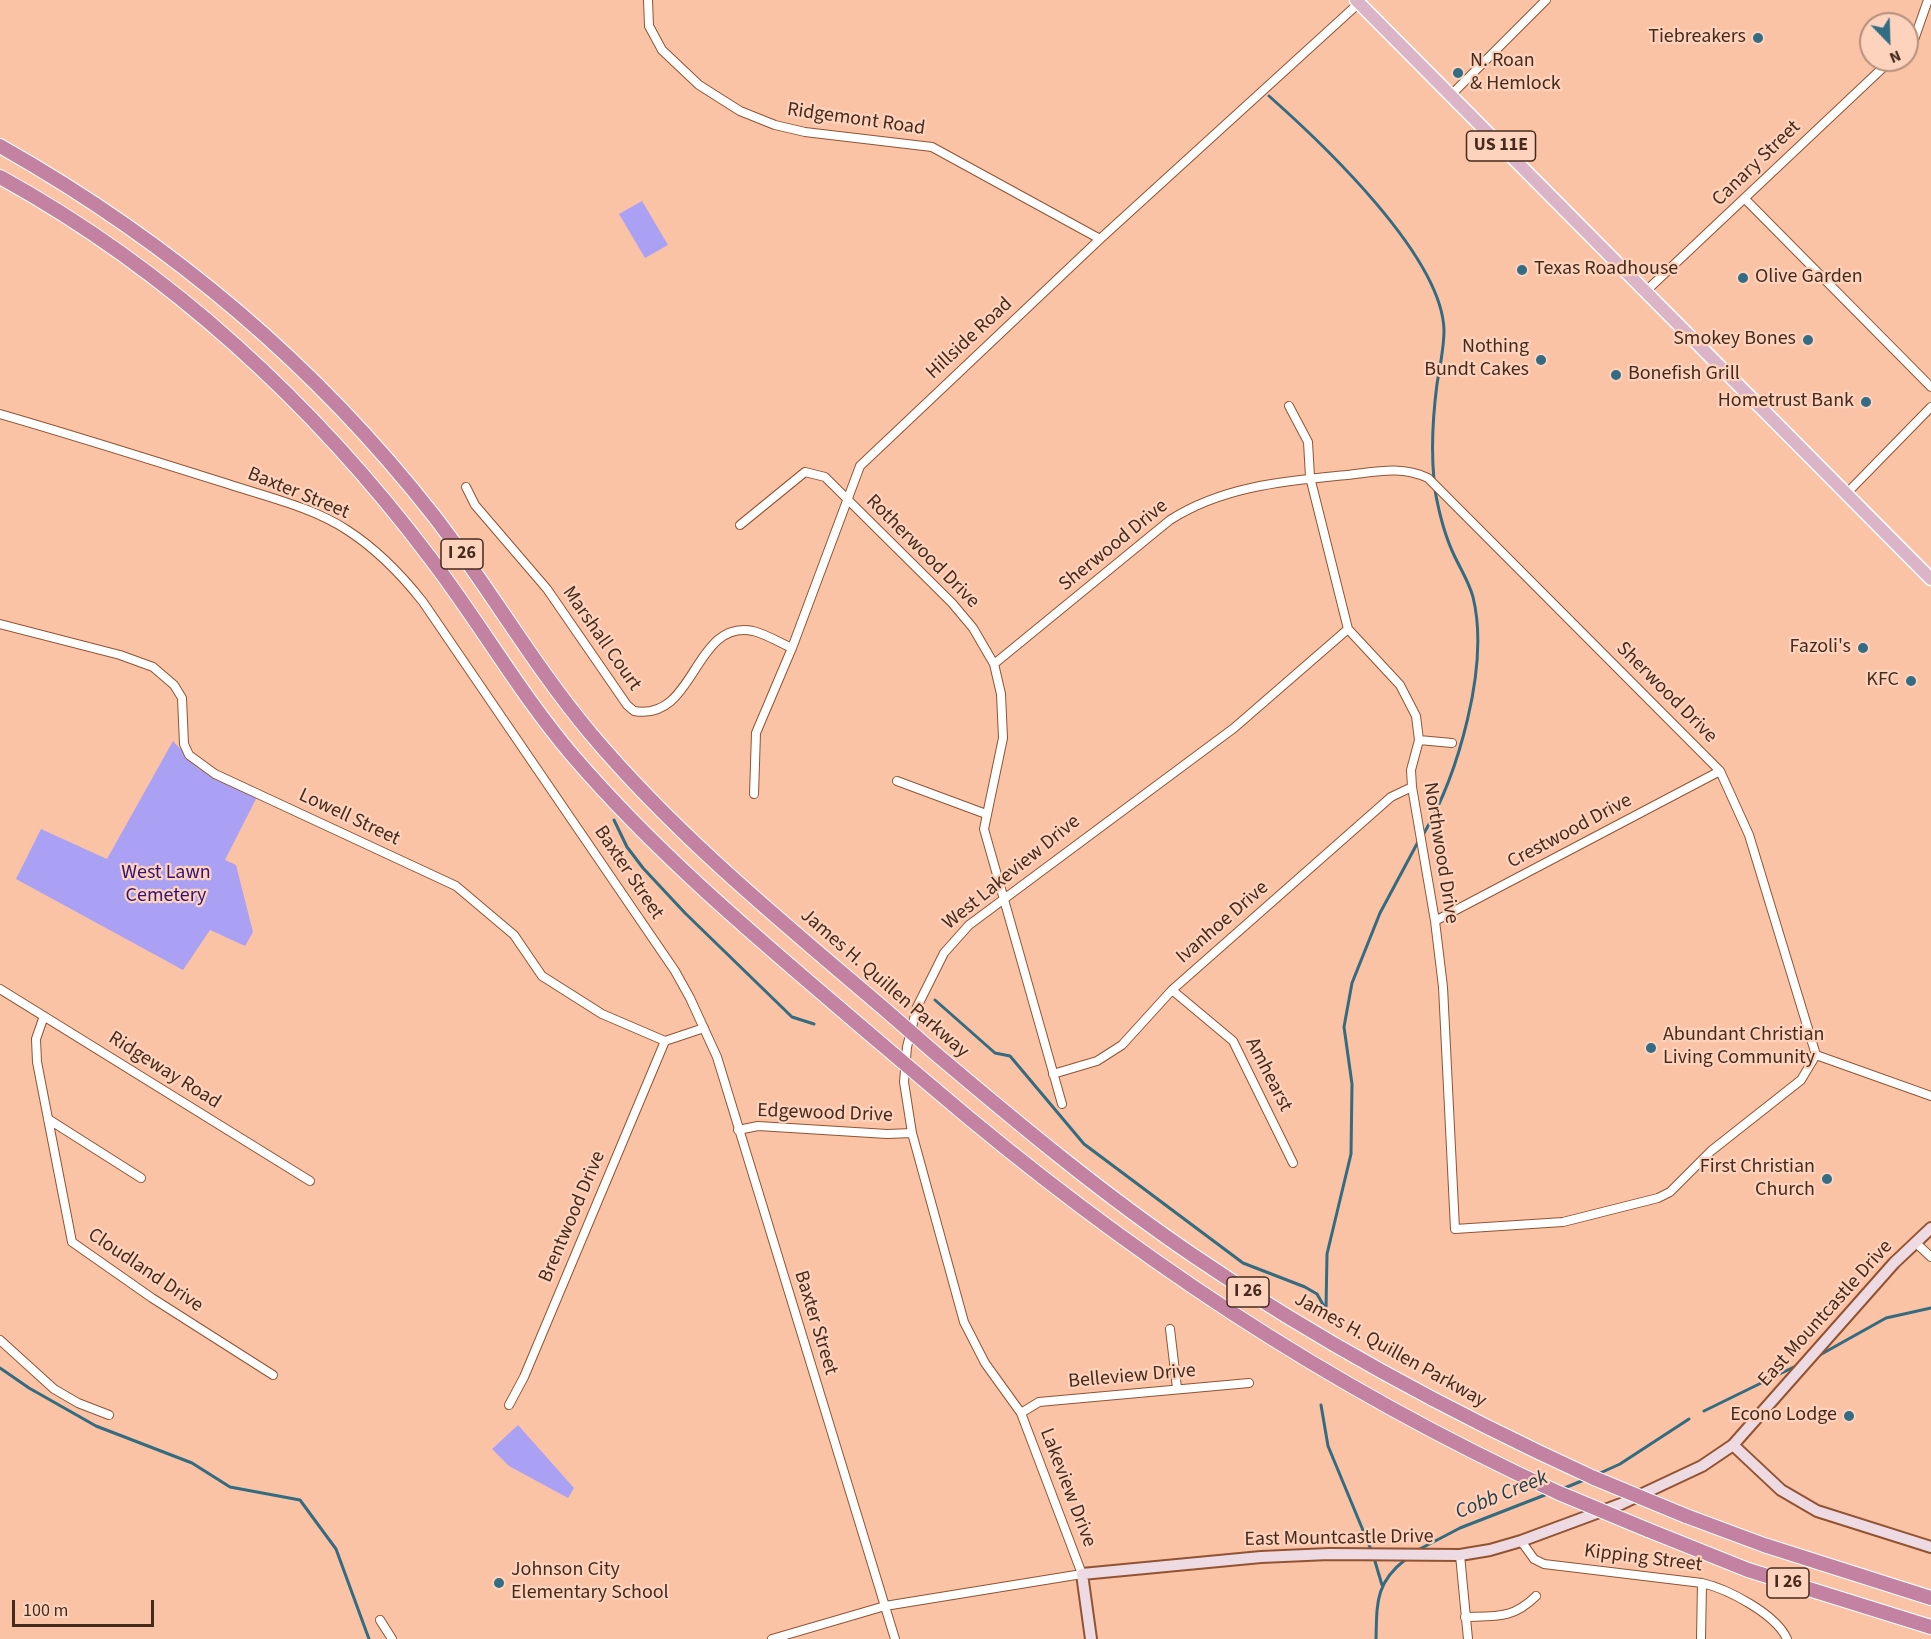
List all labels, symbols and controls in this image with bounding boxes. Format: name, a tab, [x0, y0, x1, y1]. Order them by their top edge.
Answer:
north arrow	[1859, 12, 1919, 72]
place label: Tiebreakers	[1648, 26, 1746, 50]
marker: Tiebreakers	[1751, 31, 1765, 45]
text: N	[1886, 45, 1904, 69]
place label: N. Roan & Hemlock	[1470, 50, 1561, 97]
marker: N. Roan & Hemlock	[1451, 66, 1465, 80]
street label: Ridgemont Road	[785, 98, 927, 142]
street label: Canary Street	[1708, 116, 1806, 212]
road number: US 11E	[1466, 131, 1536, 161]
place label: Texas Roadhouse	[1534, 258, 1678, 282]
marker: Texas Roadhouse	[1515, 263, 1529, 277]
place label: Olive Garden	[1755, 266, 1863, 290]
marker: Olive Garden	[1736, 271, 1750, 285]
street label: Hillside Road	[922, 293, 1018, 385]
place label: Smokey Bones	[1673, 328, 1796, 352]
marker: Smokey Bones	[1801, 333, 1815, 347]
place label: Nothing Bundt Cakes	[1424, 336, 1529, 383]
marker: Nothing Bundt Cakes	[1534, 353, 1548, 367]
place label: Bonefish Grill	[1628, 363, 1740, 387]
marker: Bonefish Grill	[1609, 368, 1623, 382]
place label: Hometrust Bank	[1718, 390, 1854, 414]
marker: Hometrust Bank	[1859, 395, 1873, 409]
street label: Baxter Street	[244, 463, 352, 525]
street label: Rotherwood Drive	[860, 490, 984, 614]
street label: Sherwood Drive	[1055, 495, 1173, 597]
road number: I 26	[441, 539, 483, 569]
street label: Marshall Court	[556, 582, 646, 696]
place label: Fazoli's	[1790, 636, 1851, 660]
street label: Sherwood Drive	[1610, 637, 1722, 749]
marker: Fazoli's	[1856, 641, 1870, 655]
place label: KFC	[1866, 669, 1899, 693]
marker: KFC	[1904, 674, 1918, 688]
street label: Northwood Drive	[1417, 781, 1463, 925]
street label: Lowell Street	[295, 784, 403, 852]
street label: Crestwood Drive	[1504, 789, 1636, 875]
street label: West Lakeview Drive	[938, 810, 1086, 936]
street label: Baxter Street	[588, 822, 668, 924]
park label: West Lawn Cemetery	[121, 862, 211, 909]
street label: Ivanhoe Drive	[1172, 876, 1274, 970]
street label: James H. Quillen Parkway	[795, 904, 973, 1064]
place label: Abundant Christian Living Community	[1663, 1024, 1824, 1071]
street label: Ridgeway Road	[103, 1027, 225, 1115]
street label: Amhearst	[1239, 1034, 1297, 1116]
marker: Abundant Christian Living Community	[1644, 1041, 1658, 1055]
street label: Edgewood Drive	[757, 1100, 893, 1128]
street label: Brentwood Drive	[534, 1148, 612, 1286]
place label: First Christian Church	[1700, 1156, 1815, 1203]
marker: First Christian Church	[1820, 1172, 1834, 1186]
street label: Cloudland Drive	[83, 1224, 207, 1318]
street label: East Mountcastle Drive	[1754, 1236, 1898, 1392]
street label: Baxter Street	[788, 1268, 842, 1378]
road number: I 26	[1227, 1277, 1269, 1307]
street label: James H. Quillen Parkway	[1290, 1288, 1490, 1414]
street label: Belleview Drive	[1067, 1359, 1197, 1395]
place label: Econo Lodge	[1730, 1404, 1837, 1428]
marker: Econo Lodge	[1842, 1409, 1856, 1423]
street label: Lakeview Drive	[1033, 1425, 1101, 1551]
water label: Cobb Creek	[1452, 1466, 1552, 1526]
street label: East Mountcastle Drive	[1244, 1525, 1434, 1553]
street label: Kipping Street	[1583, 1540, 1703, 1578]
place label: Johnson City Elementary School	[511, 1559, 669, 1606]
road number: I 26	[1767, 1568, 1809, 1598]
marker: Johnson City Elementary School	[492, 1576, 506, 1590]
scale bar	[15, 1588, 158, 1626]
text: 100 m	[23, 1598, 68, 1623]

